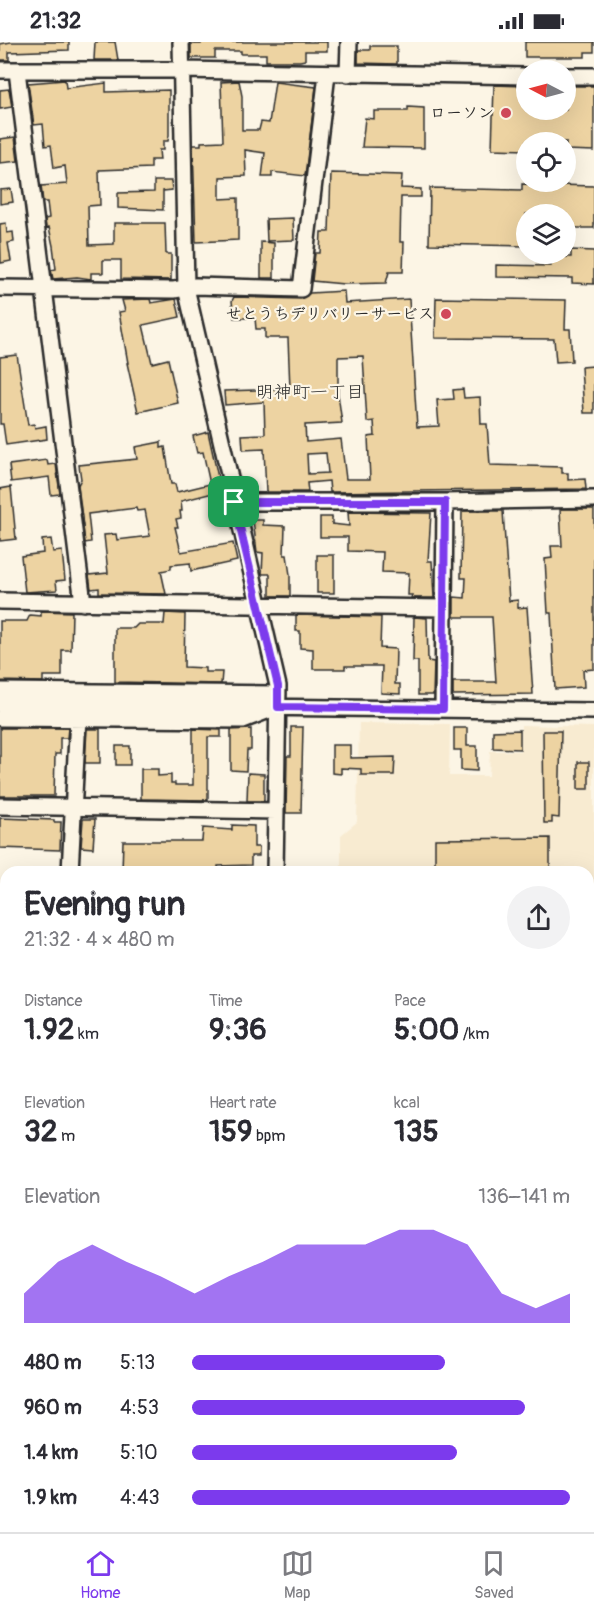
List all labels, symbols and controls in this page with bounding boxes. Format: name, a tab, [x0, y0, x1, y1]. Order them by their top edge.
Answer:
text: 21:32	[30, 7, 81, 35]
north arrow	[516, 60, 576, 120]
map controls	[516, 60, 576, 264]
place label: ローソン	[430, 103, 494, 123]
marker: ローソン	[499, 106, 513, 120]
button: locate	[516, 132, 576, 192]
button: layers	[516, 204, 576, 264]
place label: せとうちデリバリーサービス	[226, 304, 434, 324]
marker: せとうちデリバリーサービス	[439, 307, 453, 321]
district label: 明神町一丁目	[256, 381, 364, 404]
pin	[208, 476, 259, 527]
icon: arrive	[217, 485, 250, 518]
text: Evening run	[24, 884, 185, 925]
button: share	[507, 886, 570, 949]
text: 21:32 · 4 × 480 m	[24, 927, 175, 952]
text: Distance	[24, 991, 83, 1011]
text: Time	[209, 991, 242, 1011]
text: Pace	[394, 991, 426, 1011]
text: 1.92	[24, 1011, 75, 1048]
text: 9:36	[209, 1011, 267, 1048]
text: 5:00	[394, 1011, 459, 1048]
text: km	[75, 1024, 99, 1044]
text: /km	[459, 1024, 489, 1044]
text: Elevation	[24, 1093, 85, 1113]
text: Heart rate	[209, 1093, 276, 1113]
text: kcal	[394, 1093, 420, 1113]
text: 32	[24, 1113, 58, 1150]
text: 159	[209, 1113, 252, 1150]
text: 135	[394, 1113, 439, 1150]
text: m	[58, 1126, 75, 1146]
text: bpm	[252, 1126, 286, 1146]
text: Elevation	[24, 1184, 100, 1209]
text: 136–141 m	[478, 1184, 570, 1209]
text: 480 m	[24, 1350, 81, 1375]
text: 5:13	[120, 1350, 155, 1375]
text: 960 m	[24, 1395, 82, 1420]
text: 4:53	[120, 1395, 159, 1420]
text: 1.4 km	[24, 1440, 78, 1465]
text: 5:10	[120, 1440, 158, 1465]
text: 1.9 km	[24, 1485, 77, 1510]
text: 4:43	[120, 1485, 160, 1510]
tab: Home	[80, 1547, 121, 1603]
tab: Map	[281, 1547, 314, 1603]
tab: Saved	[474, 1547, 514, 1603]

